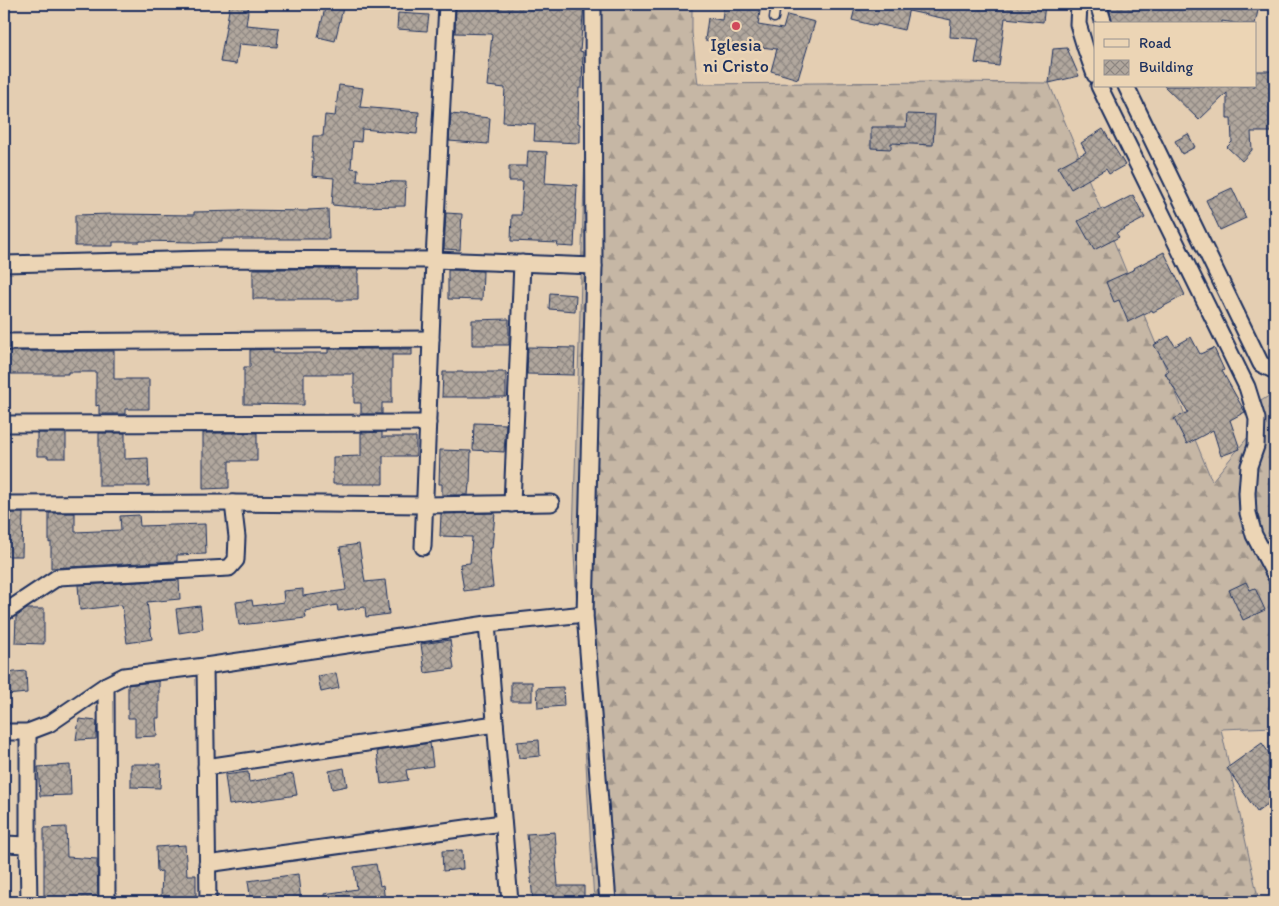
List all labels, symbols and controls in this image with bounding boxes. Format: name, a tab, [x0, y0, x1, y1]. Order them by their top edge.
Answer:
marker: Iglesia ni Cristo	[730, 20, 742, 32]
legend	[1094, 22, 1256, 88]
place label: Iglesia ni Cristo	[703, 34, 769, 77]
text: Road	[1139, 34, 1172, 52]
text: Building	[1139, 58, 1193, 76]

